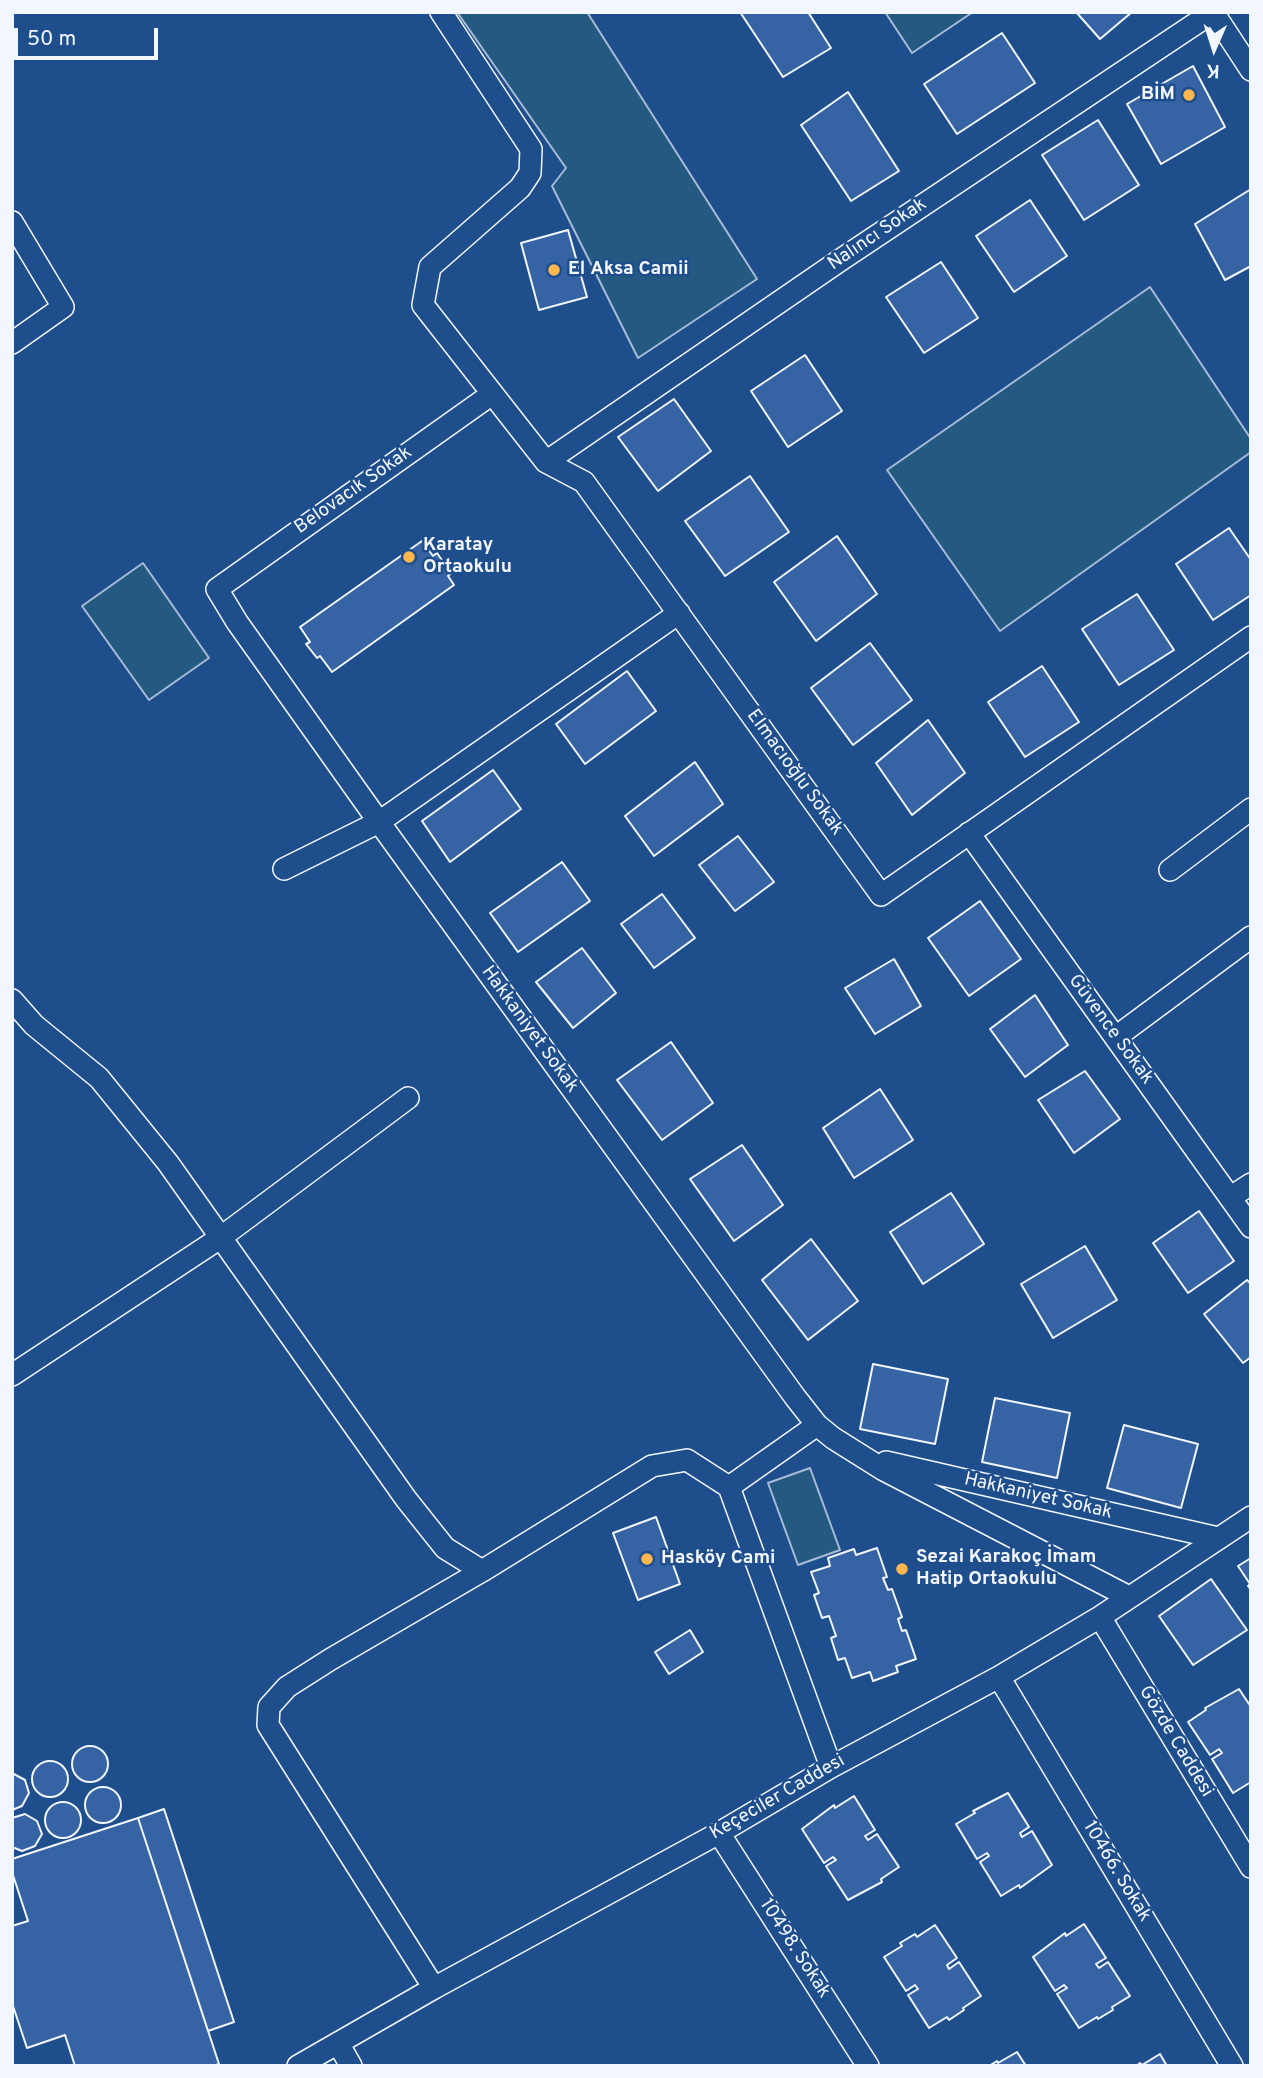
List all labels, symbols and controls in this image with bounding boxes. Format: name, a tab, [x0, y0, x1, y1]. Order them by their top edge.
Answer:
scale bar	[18, 14, 161, 58]
north arrow	[1179, 14, 1249, 84]
text: 50 m	[27, 26, 76, 53]
text: K	[1206, 58, 1220, 82]
place label: BİM	[1141, 84, 1175, 106]
marker: BİM	[1181, 87, 1197, 103]
street label: Nalıncı Sokak	[824, 194, 932, 276]
place label: El Aksa Camii	[568, 259, 689, 281]
marker: El Aksa Camii	[546, 262, 562, 278]
street label: Belovacık Sokak	[291, 442, 417, 540]
place label: Karatay Ortaokulu	[423, 535, 512, 579]
marker: Karatay Ortaokulu	[401, 549, 417, 565]
street label: Elmacıoğlu Sokak	[741, 706, 847, 840]
street label: Hakkaniyet Sokak	[475, 962, 583, 1098]
street label: Güvence Sokak	[1062, 971, 1158, 1089]
street label: Hakkaniyet Sokak	[962, 1469, 1114, 1525]
place label: Sezai Karakoç İmam Hatip Ortaokulu	[916, 1547, 1096, 1591]
place label: Hasköy Cami	[661, 1548, 776, 1570]
marker: Hasköy Cami	[639, 1551, 655, 1567]
marker: Sezai Karakoç İmam Hatip Ortaokulu	[894, 1561, 910, 1577]
street label: Gözde Caddesi	[1133, 1682, 1217, 1802]
street label: Keçeciler Caddesi	[706, 1750, 850, 1846]
street label: 10466. Sokak	[1077, 1817, 1155, 1927]
street label: 10498. Sokak	[753, 1895, 835, 2003]

